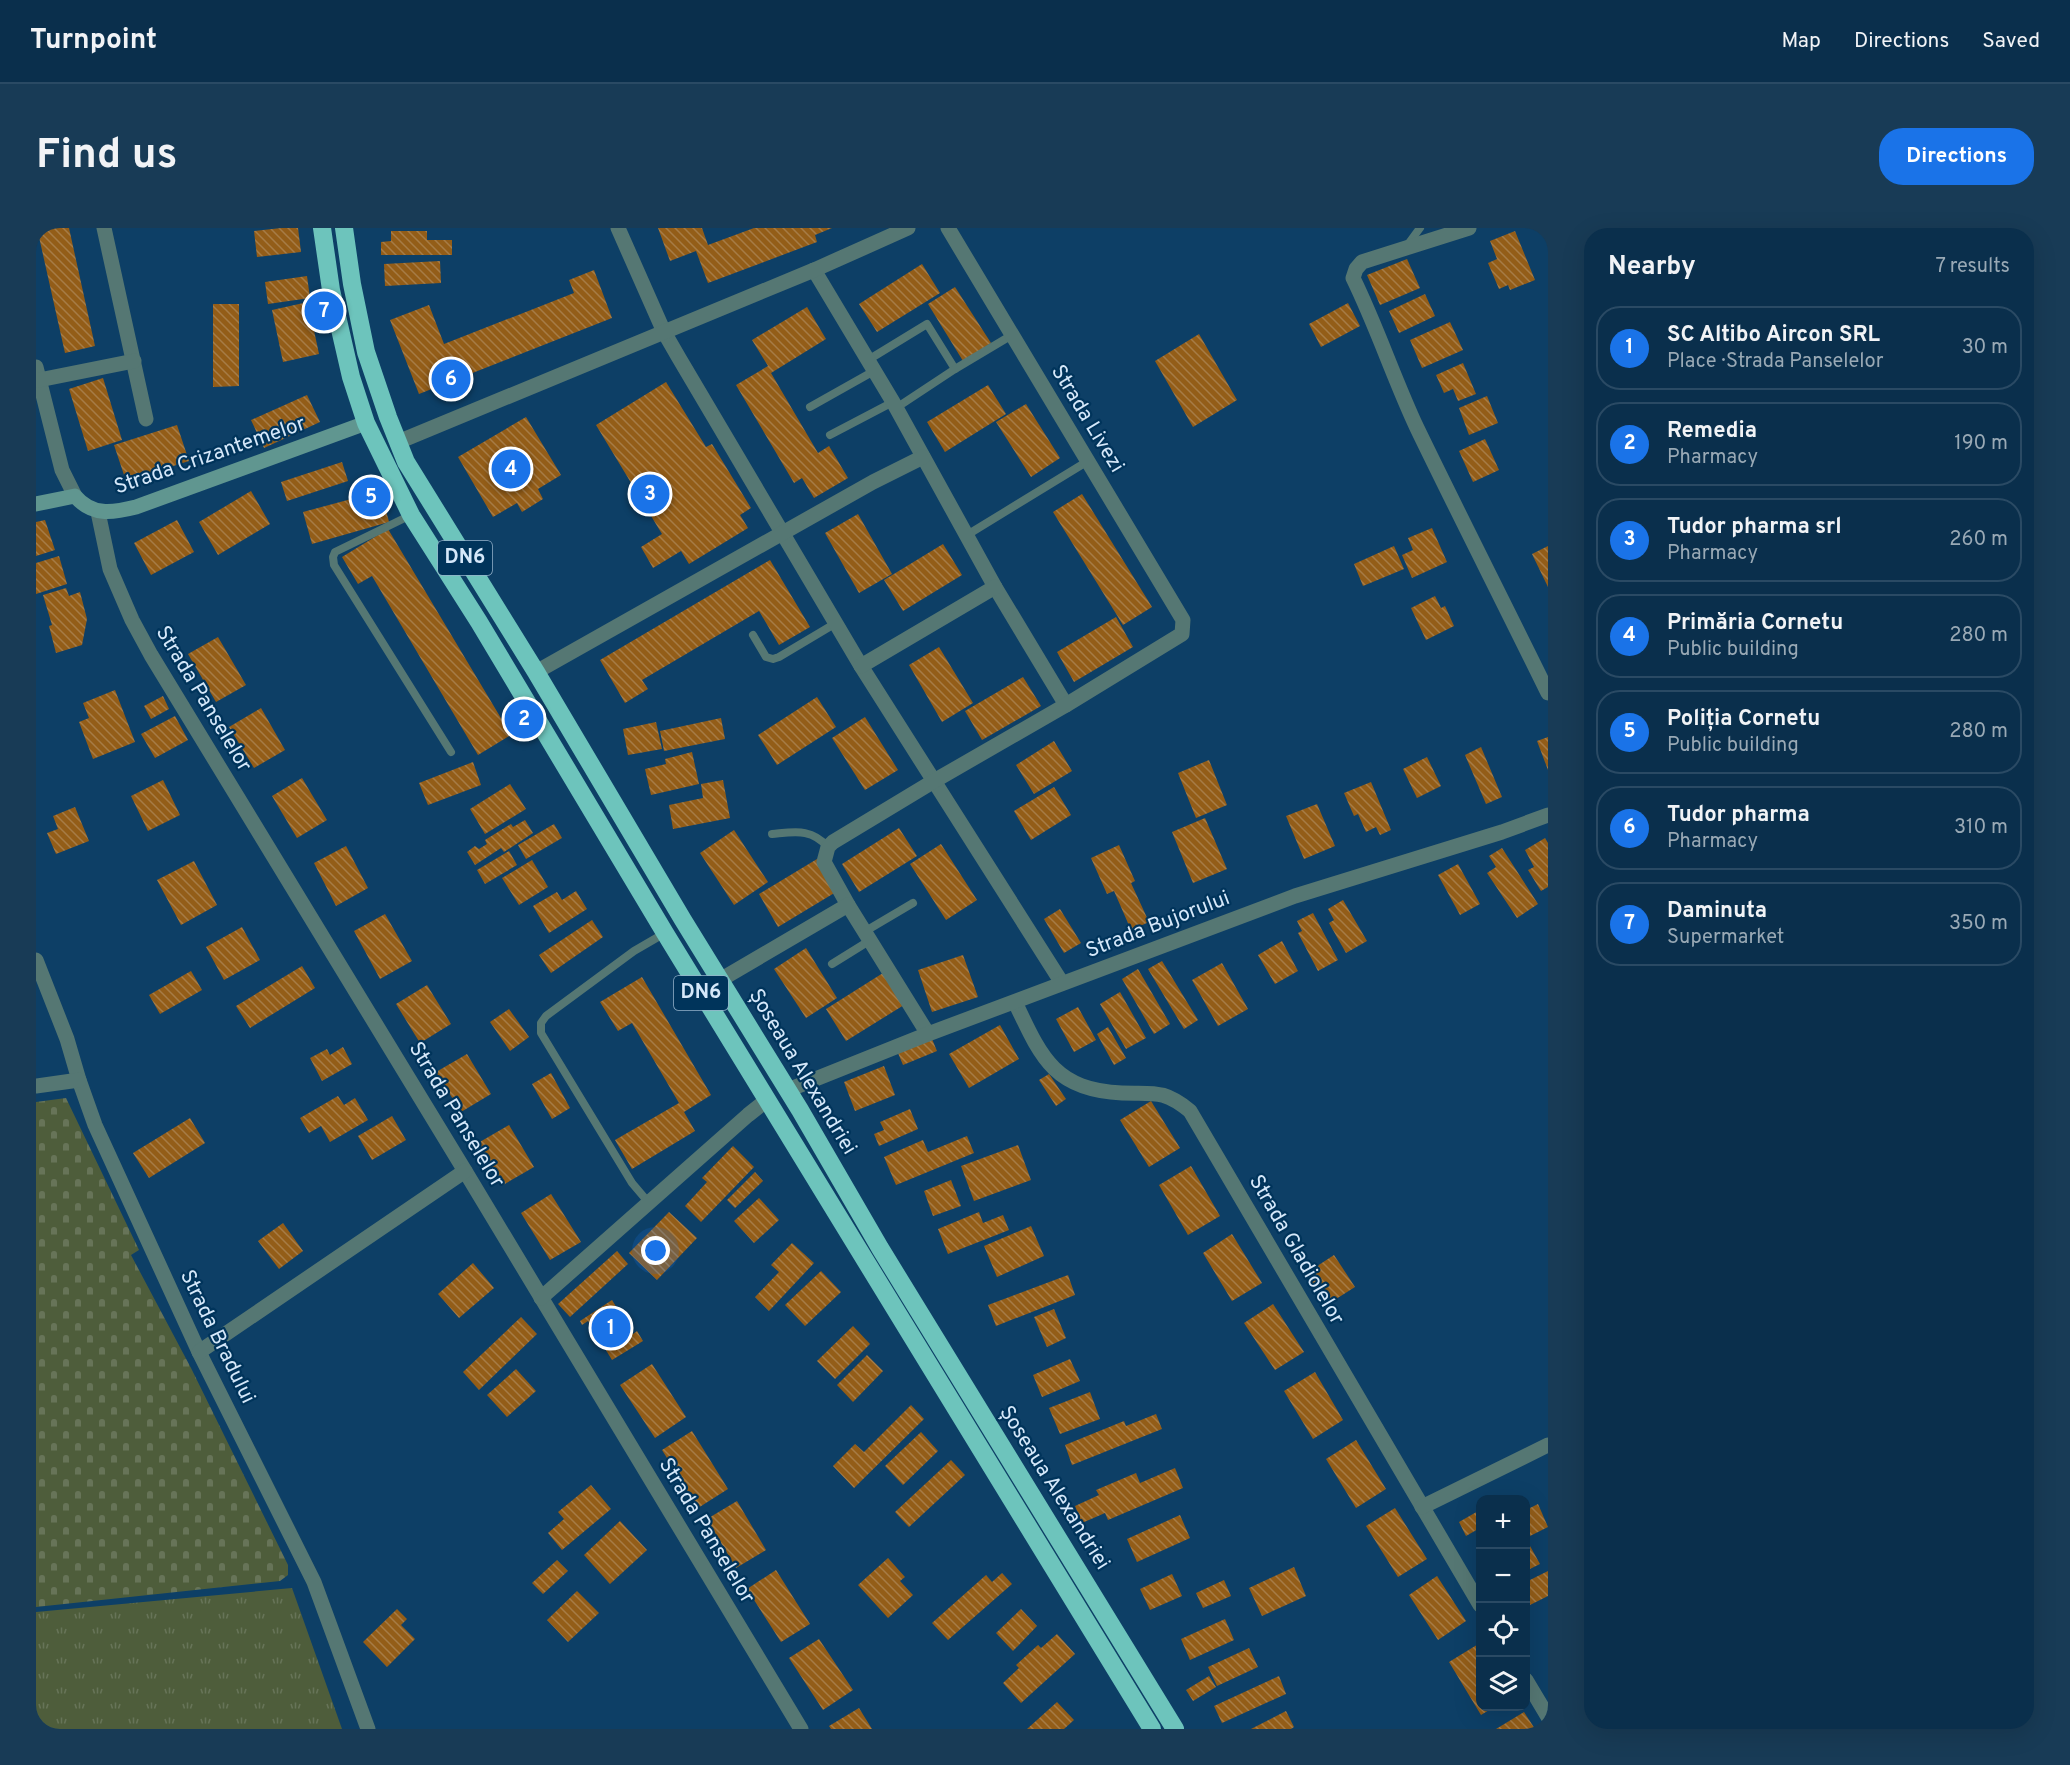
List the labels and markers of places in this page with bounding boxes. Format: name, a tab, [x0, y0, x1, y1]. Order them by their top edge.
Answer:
pin: 7	[304, 288, 344, 334]
pin: 6	[432, 356, 470, 402]
pin: 4	[492, 446, 530, 492]
pin: 3	[630, 472, 670, 516]
pin: 5	[352, 474, 390, 520]
pin: 2	[504, 696, 544, 742]
pin: 1	[592, 1306, 630, 1350]

